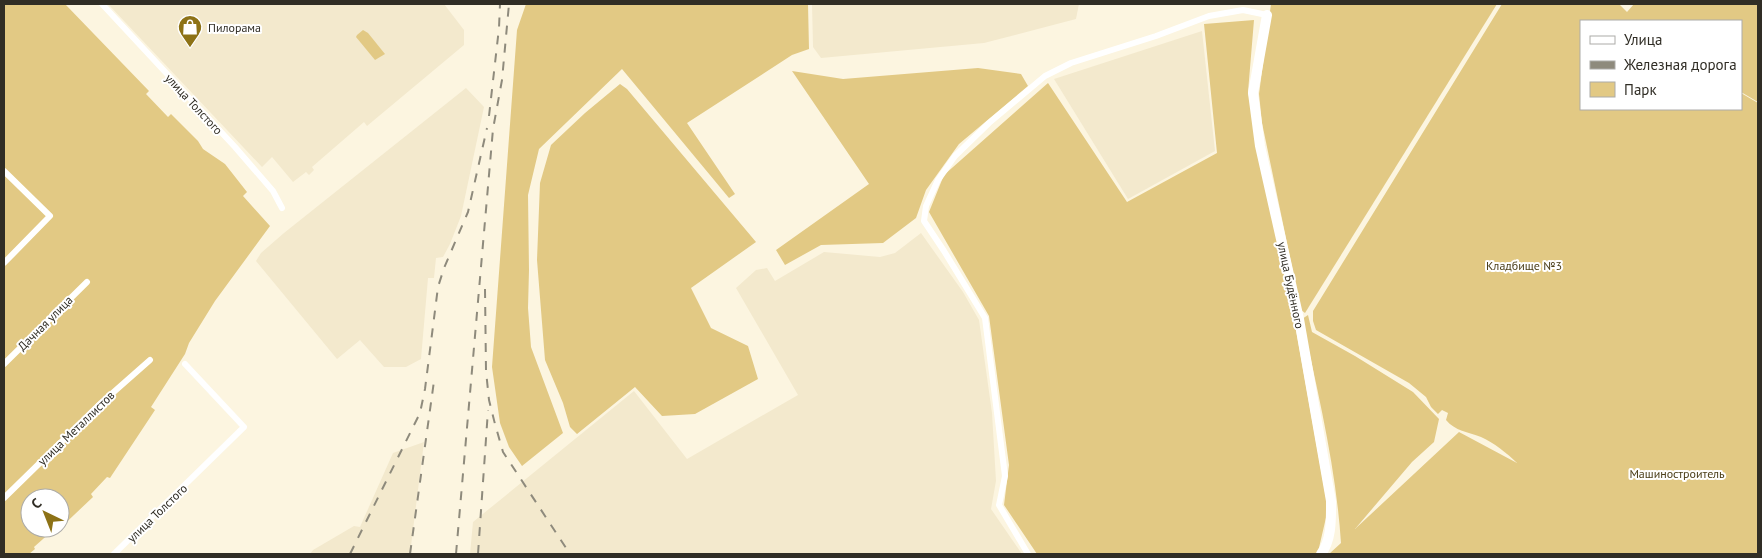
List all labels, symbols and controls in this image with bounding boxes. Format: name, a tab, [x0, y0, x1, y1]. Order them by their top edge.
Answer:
shop icon: Пилорама	[177, 14, 203, 48]
place label: Пилорама	[208, 20, 261, 35]
legend	[1580, 20, 1742, 110]
text: Улица	[1624, 30, 1662, 49]
text: Железная дорога	[1623, 55, 1737, 74]
street label: улица Толстого	[162, 70, 226, 138]
text: Парк	[1624, 80, 1657, 99]
street label: улица Будённого	[1274, 240, 1308, 330]
park label: Кладбище №3	[1486, 258, 1562, 273]
street label: Дачная улица	[14, 292, 76, 354]
street label: улица Металлистов	[34, 388, 118, 468]
park label: Машиностроитель	[1629, 466, 1725, 481]
street label: улица Толстого	[124, 481, 190, 545]
north arrow	[20, 488, 70, 538]
text: С	[27, 494, 45, 513]

